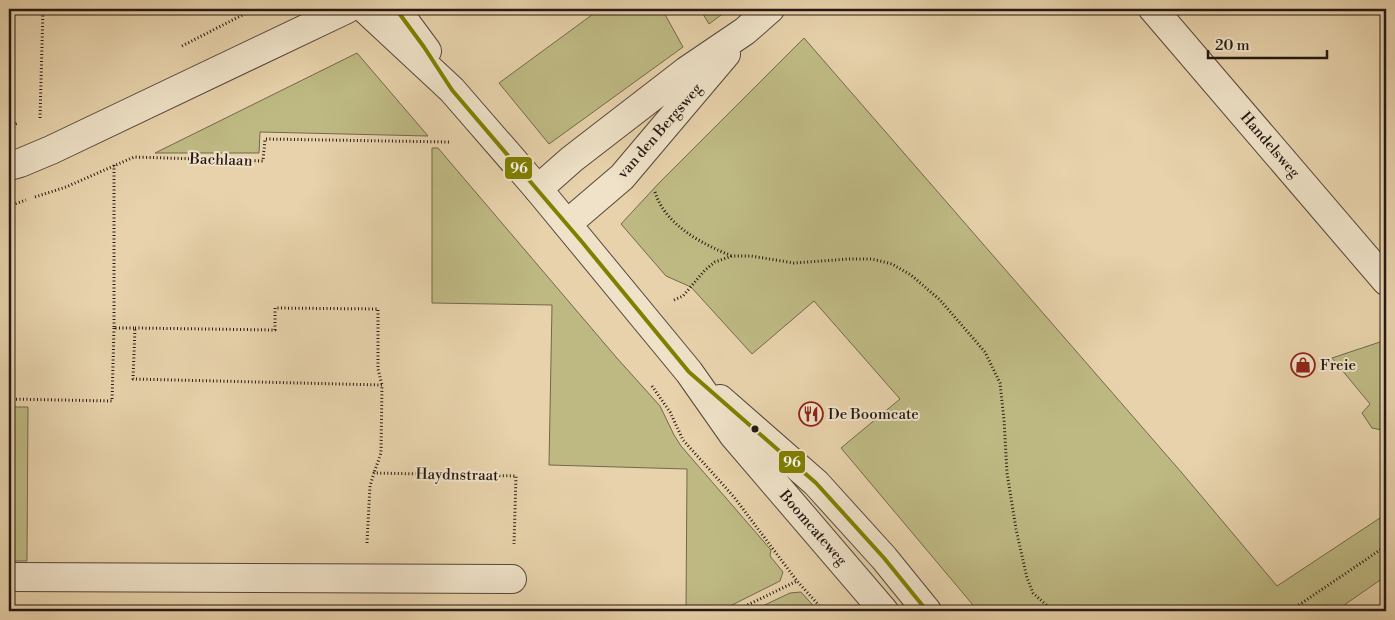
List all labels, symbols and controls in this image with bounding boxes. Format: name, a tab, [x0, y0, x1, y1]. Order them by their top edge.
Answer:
scale bar	[1208, 28, 1326, 60]
text: 20 m	[1215, 36, 1250, 55]
street label: van den Bergsweg	[613, 79, 707, 183]
street label: Handelsweg	[1236, 108, 1304, 182]
street label: Bachlaan	[188, 149, 253, 171]
line badge: 96	[504, 156, 533, 180]
text: 96	[510, 160, 528, 178]
shop icon: Freie	[1290, 352, 1316, 378]
place label: Freie	[1320, 356, 1356, 375]
restaurant icon: De Boomcate	[798, 401, 824, 427]
place label: De Boomcate	[828, 405, 919, 424]
unlabelled marker	[750, 424, 760, 434]
line badge: 96	[778, 450, 806, 474]
text: 96	[783, 454, 801, 472]
street label: Haydnstraat	[415, 465, 499, 485]
street label: Boomcateweg	[774, 486, 851, 570]

